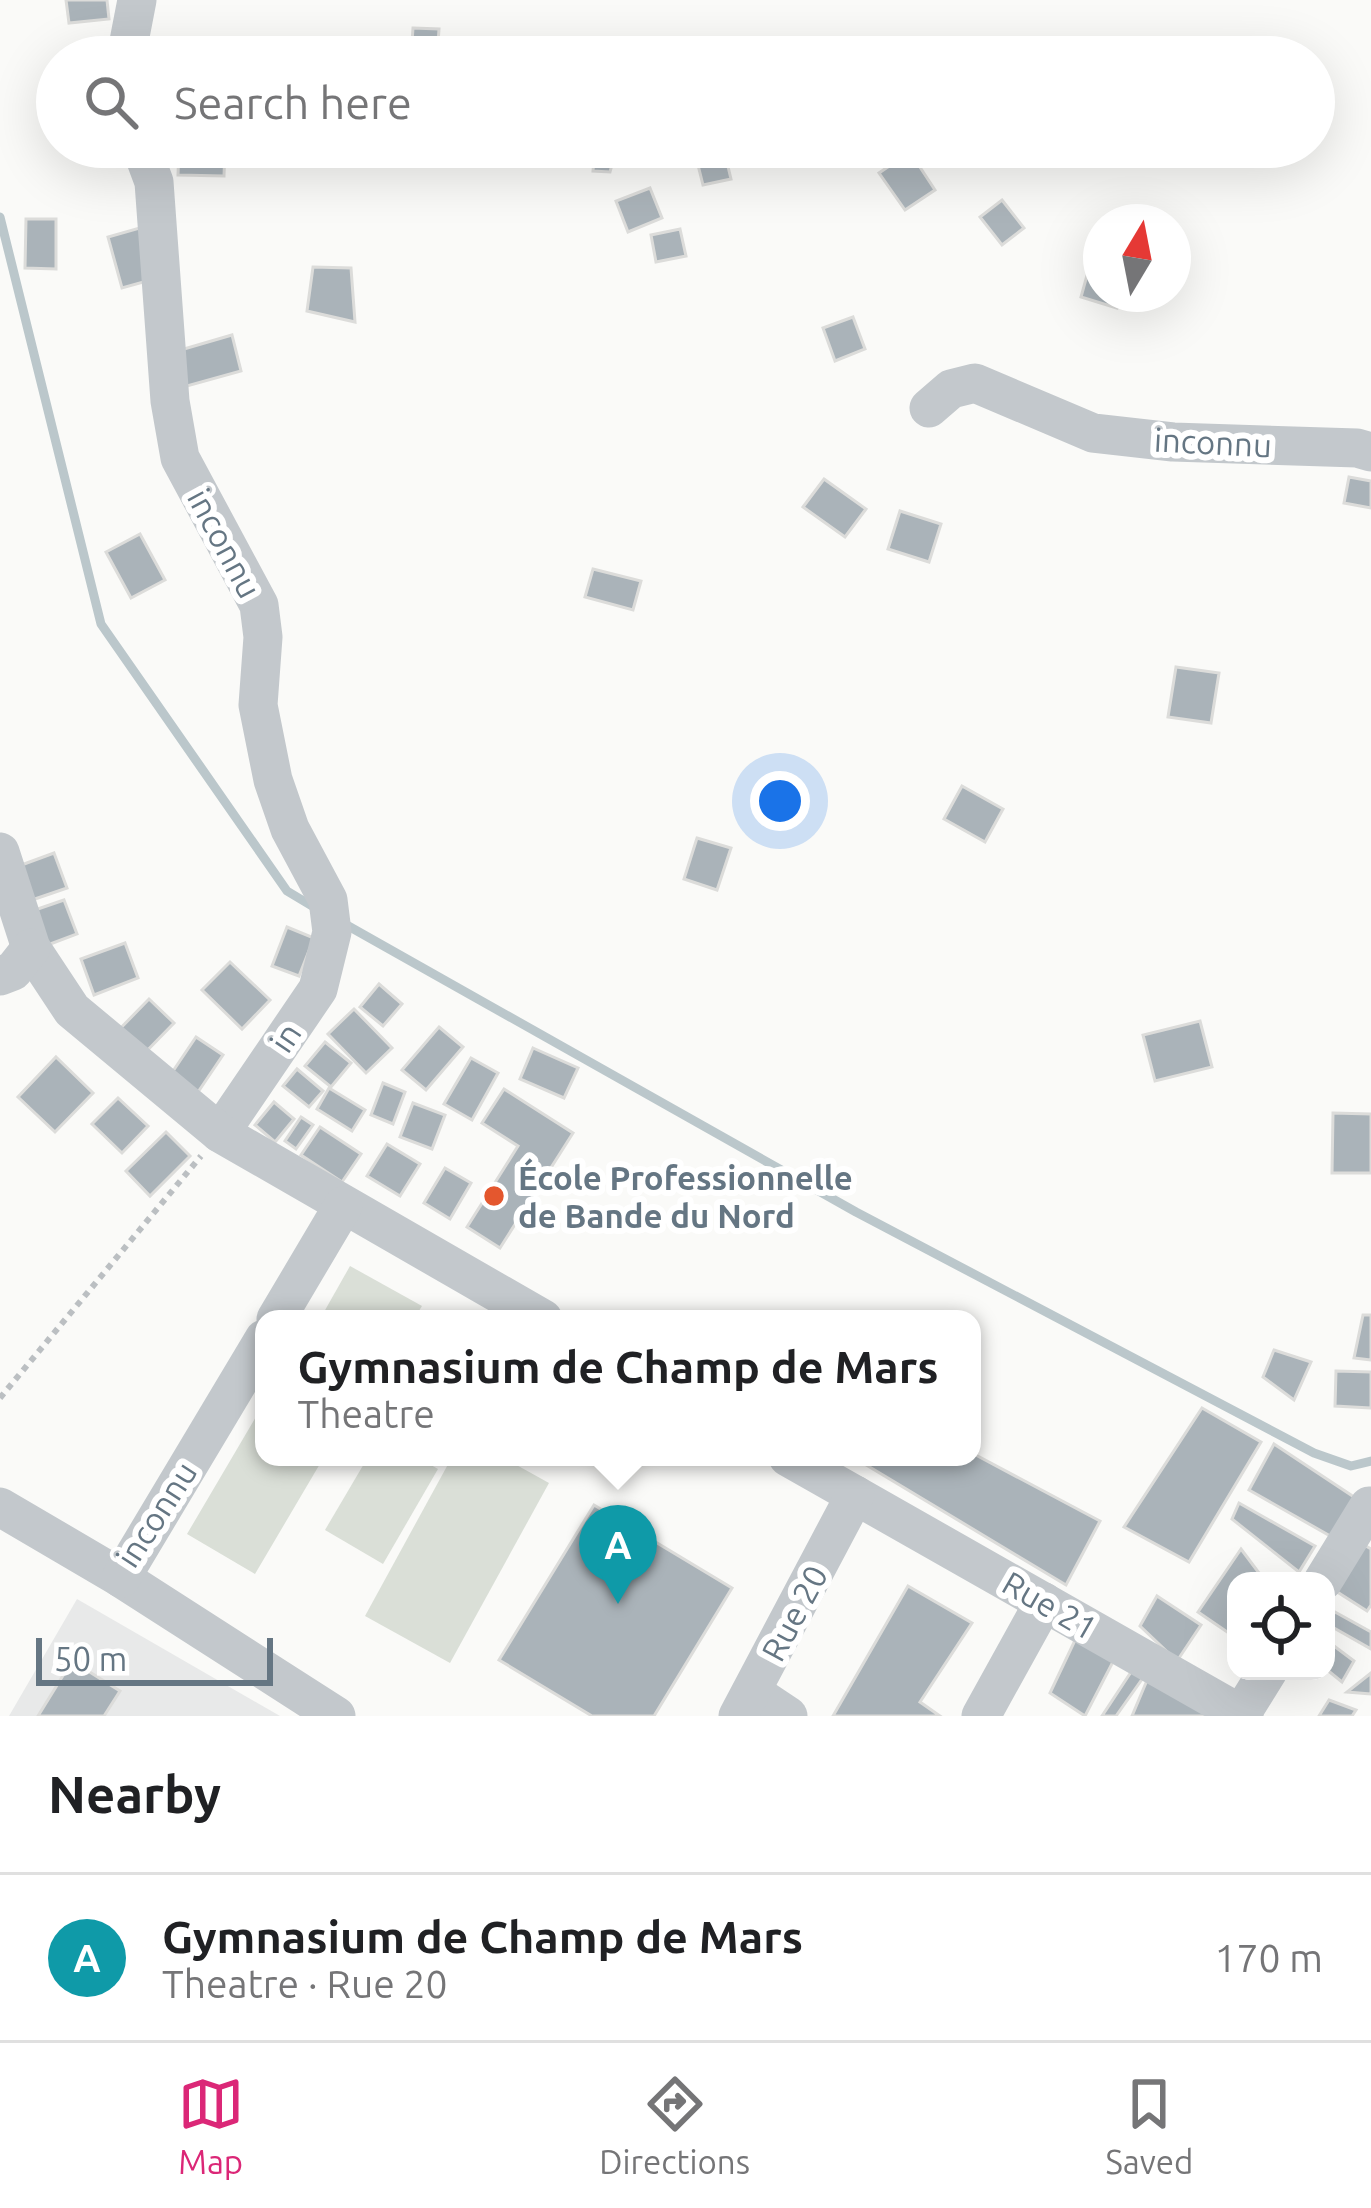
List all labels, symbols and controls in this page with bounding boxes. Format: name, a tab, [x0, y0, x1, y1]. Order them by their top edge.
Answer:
search box	[36, 36, 1335, 168]
icon: search	[78, 69, 144, 135]
text: Search here	[174, 77, 412, 128]
north arrow	[1083, 204, 1191, 312]
street label: inconnu	[1153, 420, 1273, 464]
street label: inconnu	[181, 482, 269, 604]
your location	[750, 771, 810, 831]
street label: in	[262, 1016, 308, 1058]
place label: École Professionnelle de Bande du Nord	[518, 1158, 853, 1234]
marker: École Professionnelle de Bande du Nord	[481, 1183, 507, 1209]
popup	[255, 1310, 981, 1466]
text: Gymnasium de Champ de Mars	[298, 1341, 938, 1392]
text: Theatre	[298, 1392, 435, 1435]
street label: inconnu	[108, 1454, 204, 1574]
pin: A	[579, 1505, 657, 1604]
street label: Rue 20	[754, 1559, 834, 1667]
street label: Rue 21	[996, 1563, 1104, 1647]
map controls	[1227, 1572, 1335, 1680]
button: locate	[1227, 1572, 1335, 1680]
scale bar	[36, 1632, 273, 1685]
text: 50 m	[54, 1640, 127, 1677]
text: Nearby	[48, 1765, 221, 1823]
text: Gymnasium de Champ de Mars	[162, 1911, 803, 1962]
text: A	[73, 1936, 101, 1979]
text: 170 m	[1214, 1936, 1323, 1979]
text: Theatre · Rue 20	[162, 1962, 448, 2005]
tab: Map	[178, 2071, 244, 2180]
tab: Directions	[599, 2071, 750, 2180]
tab: Saved	[1105, 2071, 1193, 2180]

